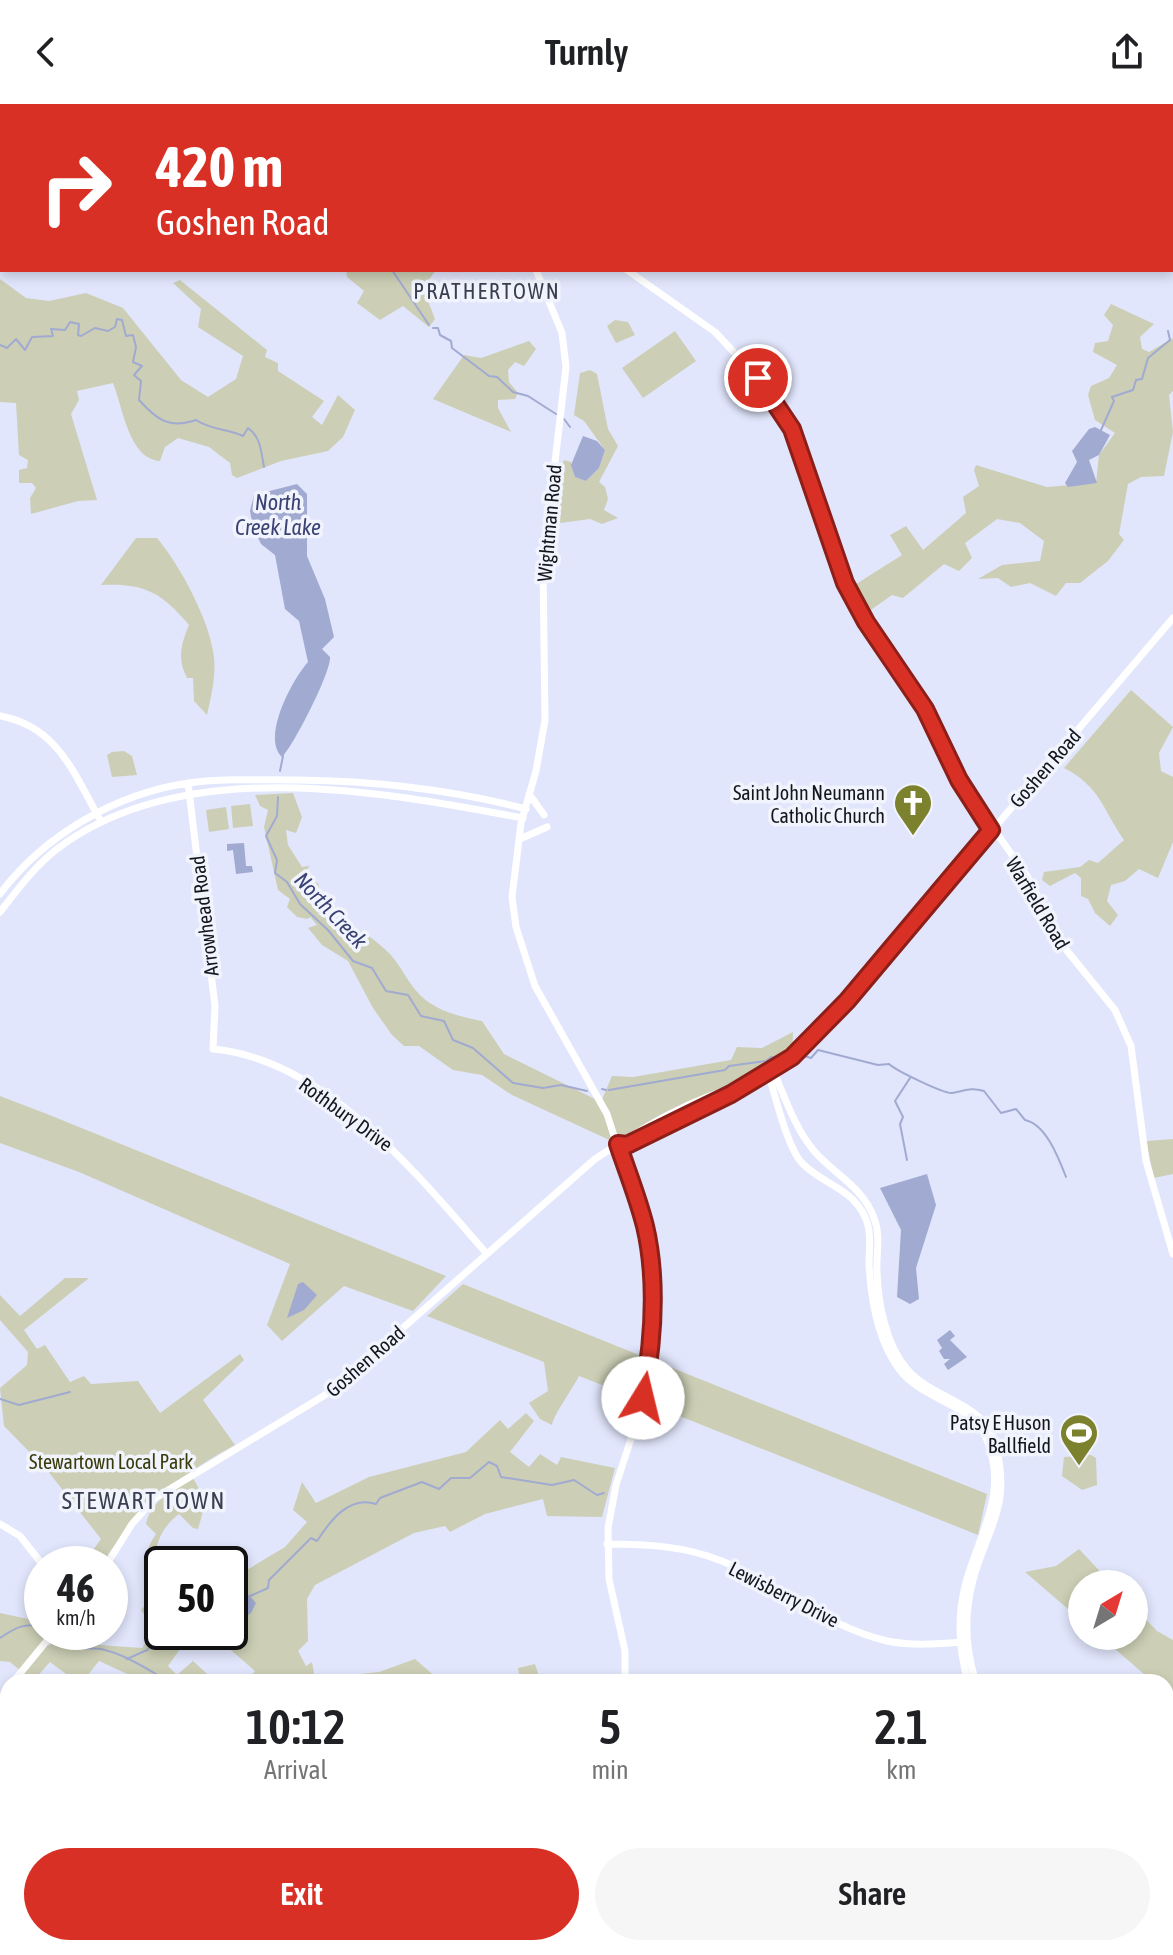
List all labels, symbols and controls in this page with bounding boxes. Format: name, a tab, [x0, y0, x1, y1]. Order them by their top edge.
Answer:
icon: back	[24, 30, 68, 74]
icon: share	[1105, 30, 1149, 74]
text: Turnly	[545, 31, 628, 73]
text: 420 m	[156, 135, 283, 199]
icon: right	[24, 136, 128, 240]
text: Goshen Road	[156, 201, 330, 243]
district label: PRATHERTOWN	[413, 278, 561, 304]
pin	[724, 344, 792, 412]
icon: arrive	[736, 356, 780, 400]
street label: Wightman Road	[532, 463, 566, 583]
water label: North Creek Lake	[235, 489, 321, 540]
street label: Goshen Road	[1005, 724, 1085, 812]
place label: Saint John Neumann Catholic Church	[733, 781, 885, 827]
church icon: Saint John Neumann Catholic Church	[892, 782, 934, 837]
street label: Warfield Road	[1001, 853, 1075, 953]
street label: Arrowhead Road	[185, 854, 223, 978]
water label: North Creek	[289, 867, 373, 954]
street label: Rothbury Drive	[295, 1072, 397, 1156]
street label: Goshen Road	[321, 1321, 409, 1401]
position arrow	[601, 1356, 685, 1440]
place label: Patsy E Huson Ballfield	[950, 1411, 1051, 1457]
sports icon: Patsy E Huson Ballfield	[1058, 1412, 1100, 1467]
park label: Stewartown Local Park	[29, 1450, 193, 1473]
district label: STEWART TOWN	[62, 1487, 226, 1514]
speed limit sign: 50	[144, 1546, 248, 1650]
street label: Lewisberry Drive	[725, 1556, 843, 1632]
text: 46	[57, 1565, 95, 1610]
north arrow	[1068, 1570, 1148, 1650]
map controls	[1068, 1570, 1148, 1650]
text: km/h	[56, 1606, 96, 1629]
text: 10:12	[246, 1699, 346, 1754]
text: 5	[599, 1699, 621, 1754]
text: 2.1	[875, 1699, 928, 1754]
text: Arrival	[264, 1755, 327, 1785]
text: min	[591, 1755, 629, 1785]
text: km	[886, 1755, 916, 1785]
button: Exit	[24, 1848, 579, 1940]
button: Share	[595, 1848, 1150, 1940]

